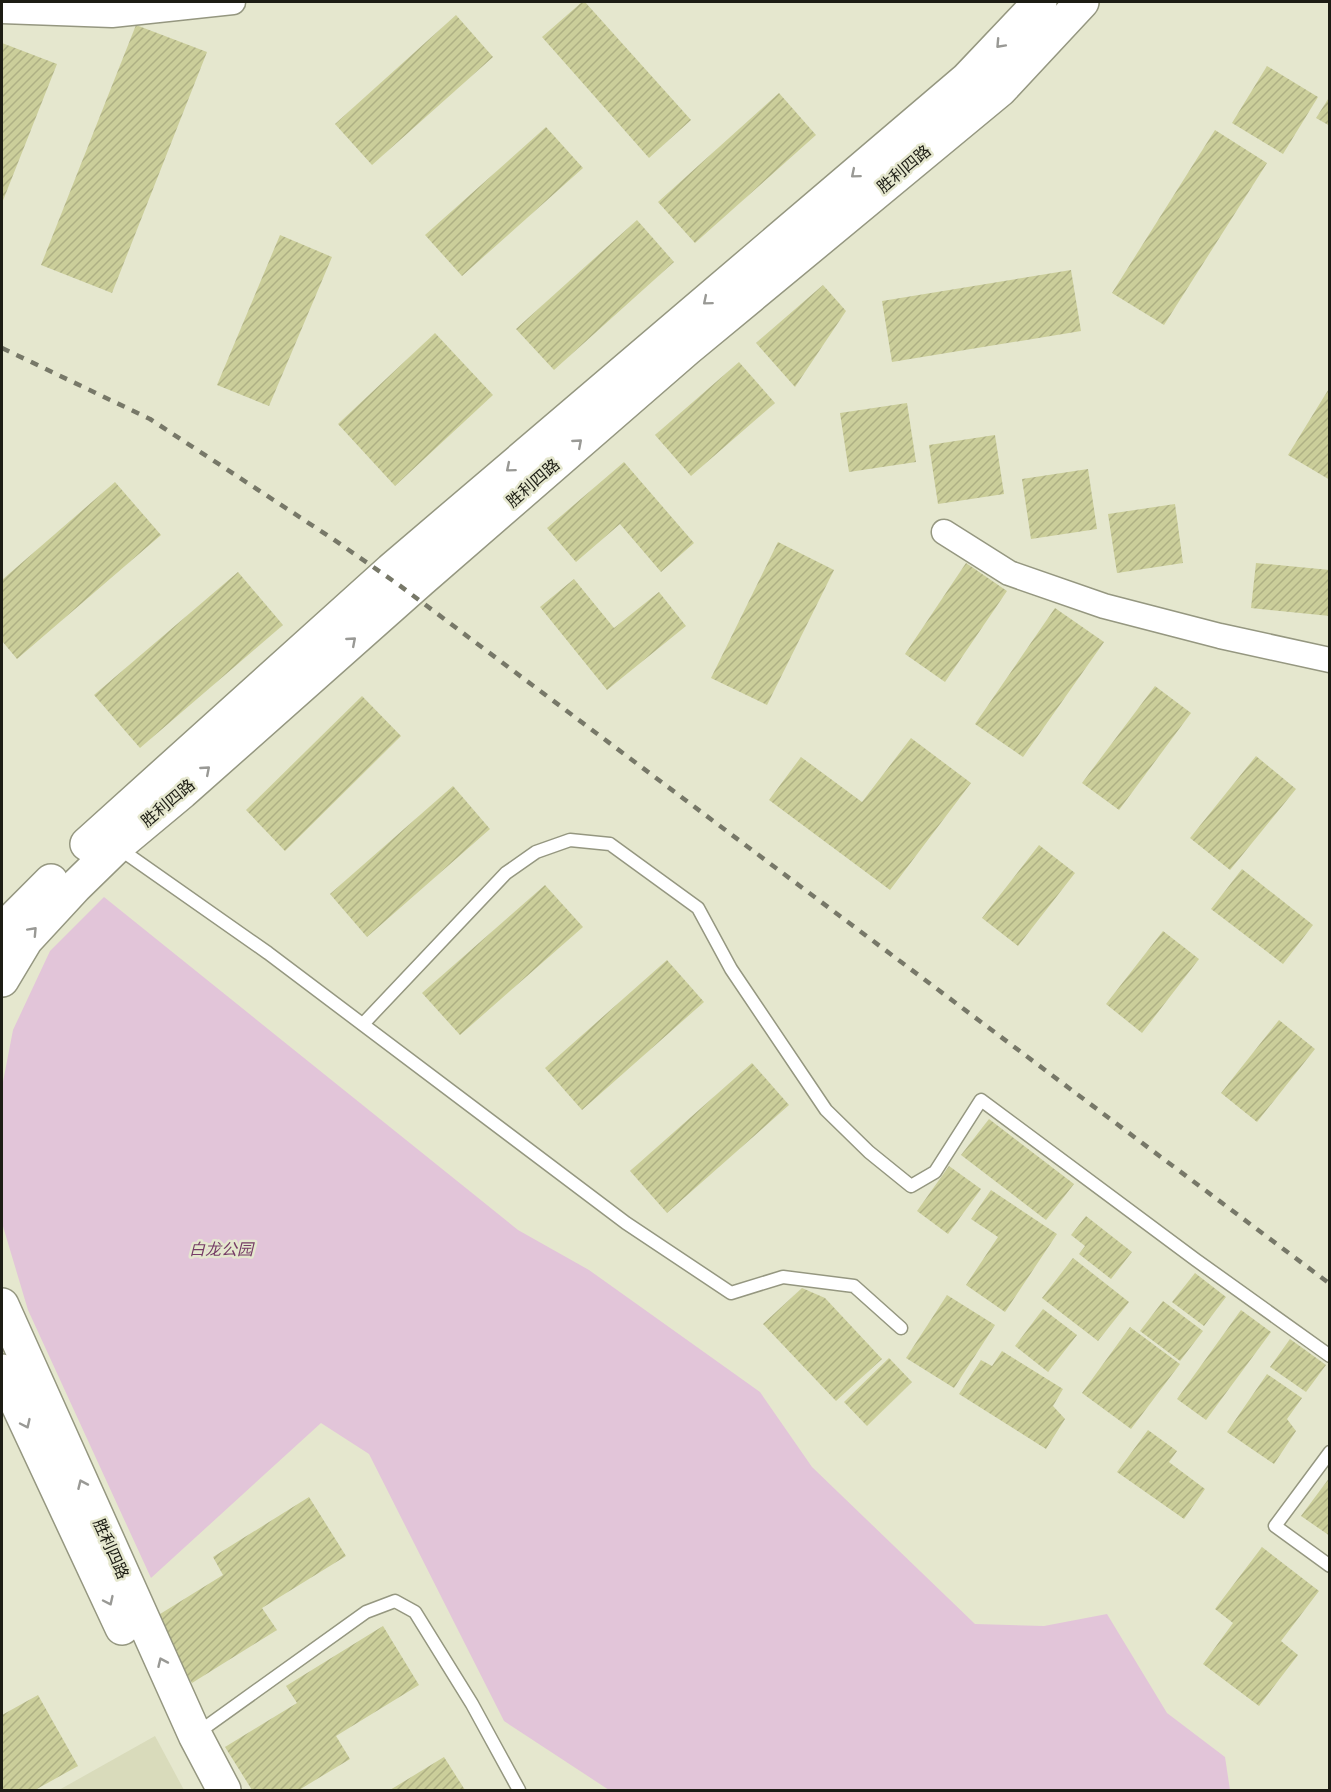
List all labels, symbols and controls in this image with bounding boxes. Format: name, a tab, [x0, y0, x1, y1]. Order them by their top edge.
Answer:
one-way arrow	[996, 37, 1007, 48]
street label: 胜利四路	[874, 142, 934, 196]
one-way arrow	[851, 167, 862, 178]
one-way arrow	[703, 293, 714, 304]
one-way arrow	[571, 440, 582, 451]
street label: 胜利四路	[503, 456, 563, 510]
one-way arrow	[506, 461, 517, 472]
one-way arrow	[346, 637, 356, 648]
one-way arrow	[200, 766, 210, 777]
street label: 胜利四路	[138, 776, 198, 830]
one-way arrow	[26, 928, 37, 938]
park label: 白龙公园	[189, 1241, 255, 1258]
one-way arrow	[19, 1418, 31, 1429]
one-way arrow	[77, 1480, 89, 1491]
street label: 胜利四路	[90, 1516, 132, 1582]
one-way arrow	[102, 1594, 114, 1605]
one-way arrow	[157, 1658, 169, 1669]

